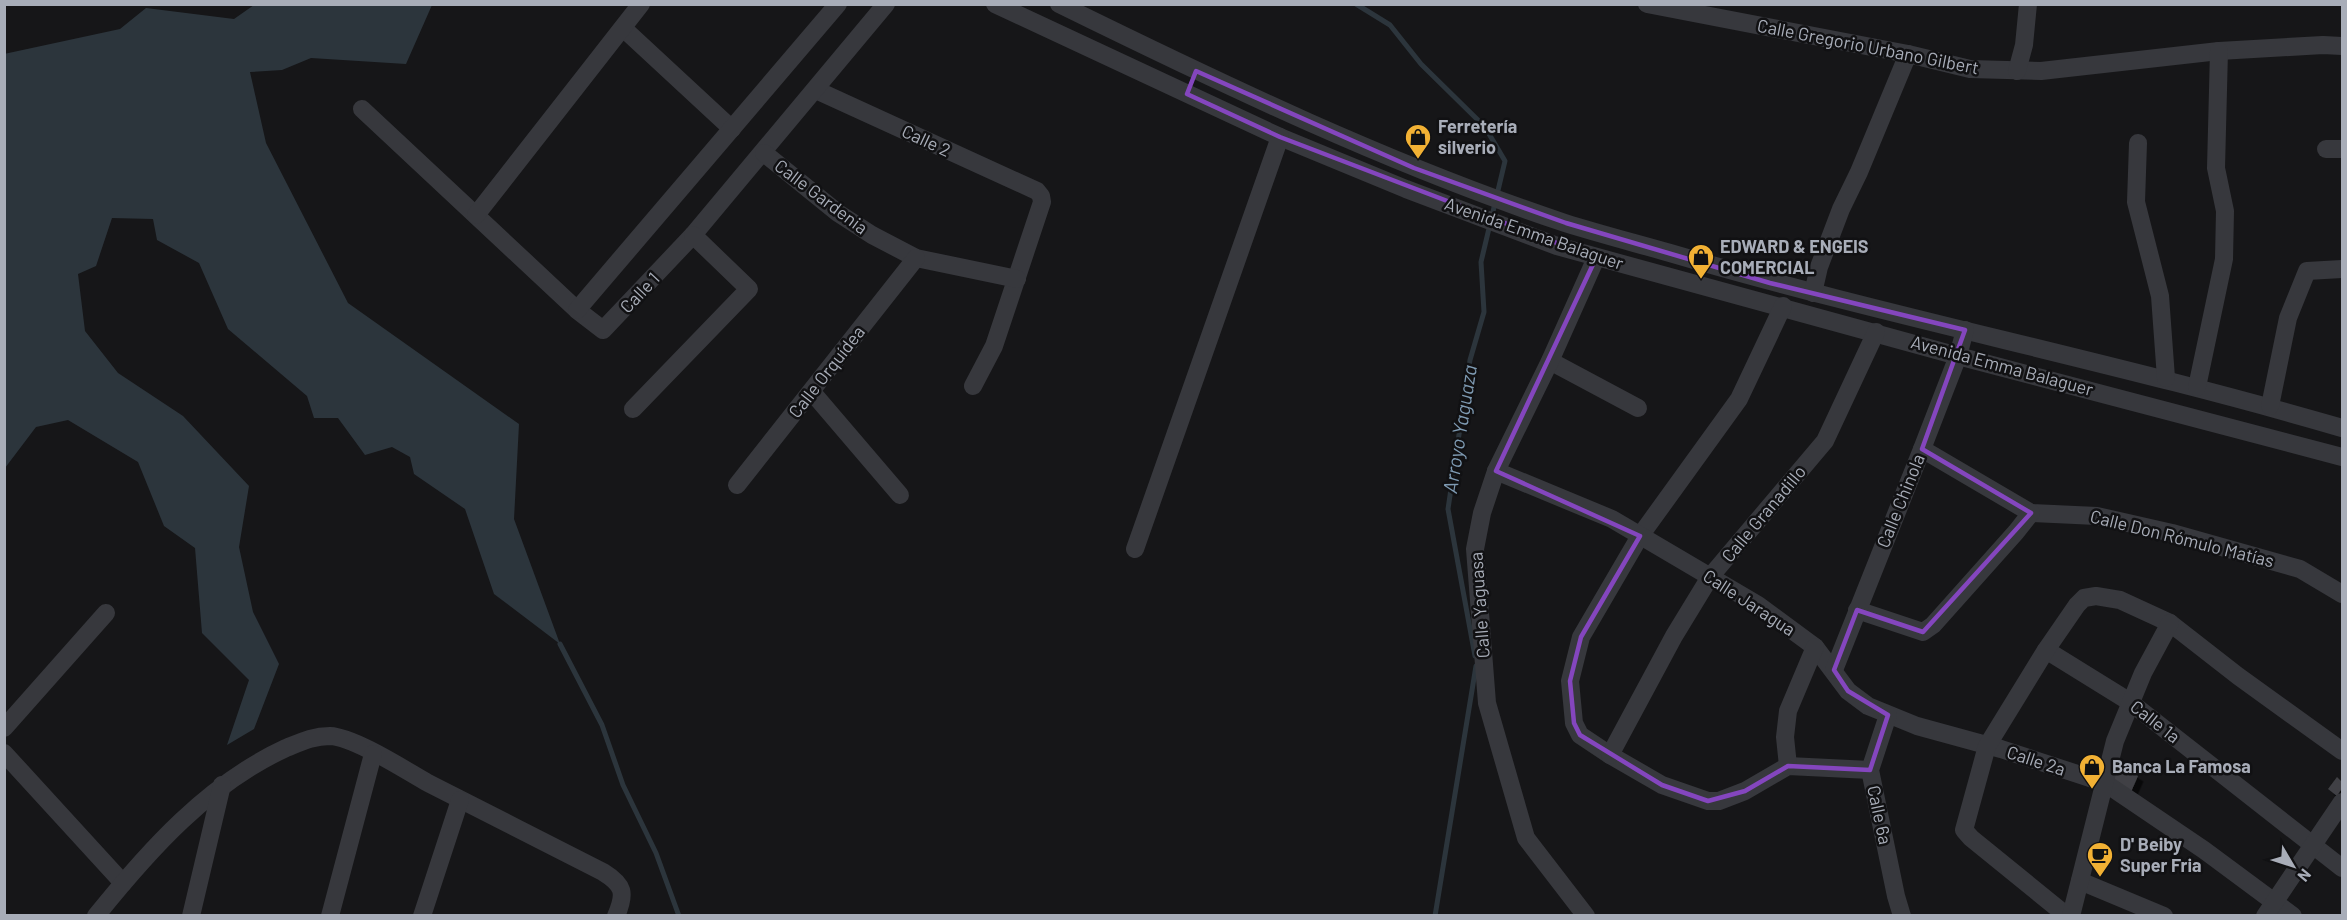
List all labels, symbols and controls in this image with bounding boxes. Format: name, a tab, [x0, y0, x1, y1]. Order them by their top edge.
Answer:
street label: Calle Gregorio Urbano Gilbert	[1756, 14, 1981, 78]
place label: Ferretería silverio	[1438, 115, 1517, 158]
street label: Calle 2	[899, 119, 954, 161]
shop icon: Ferretería silverio	[1403, 122, 1433, 160]
street label: Calle Gardenia	[771, 154, 873, 238]
street label: Avenida Emma Balaguer	[1442, 192, 1627, 274]
place label: EDWARD & ENGElS COMERCIAL	[1720, 235, 1869, 278]
shop icon: EDWARD & ENGElS COMERCIAL	[1686, 242, 1716, 280]
street label: Calle 1	[615, 267, 664, 317]
street label: Calle Orquídea	[783, 321, 869, 422]
street label: Avenida Emma Balaguer	[1909, 330, 2096, 400]
water label: Arroyo Yaguaza	[1437, 363, 1481, 495]
street label: Calle Chinola	[1871, 450, 1929, 551]
street label: Calle Granadillo	[1716, 460, 1810, 566]
street label: Calle Don Rómulo Matías	[2088, 505, 2276, 572]
street label: Calle Yaguasa	[1464, 551, 1494, 659]
street label: Calle Jaragua	[1699, 564, 1800, 640]
street label: Calle 1a	[2126, 695, 2185, 747]
street label: Calle 2a	[2004, 740, 2068, 780]
shop icon: Banca La Famosa	[2077, 752, 2107, 790]
place label: Banca La Famosa	[2112, 755, 2251, 777]
street label: Calle 6a	[1863, 783, 1897, 846]
place label: D' Beiby Super Fria	[2120, 833, 2202, 876]
north arrow	[2263, 836, 2323, 896]
cafe icon: D' Beiby Super Fria	[2085, 840, 2115, 878]
text: N	[2294, 866, 2316, 886]

